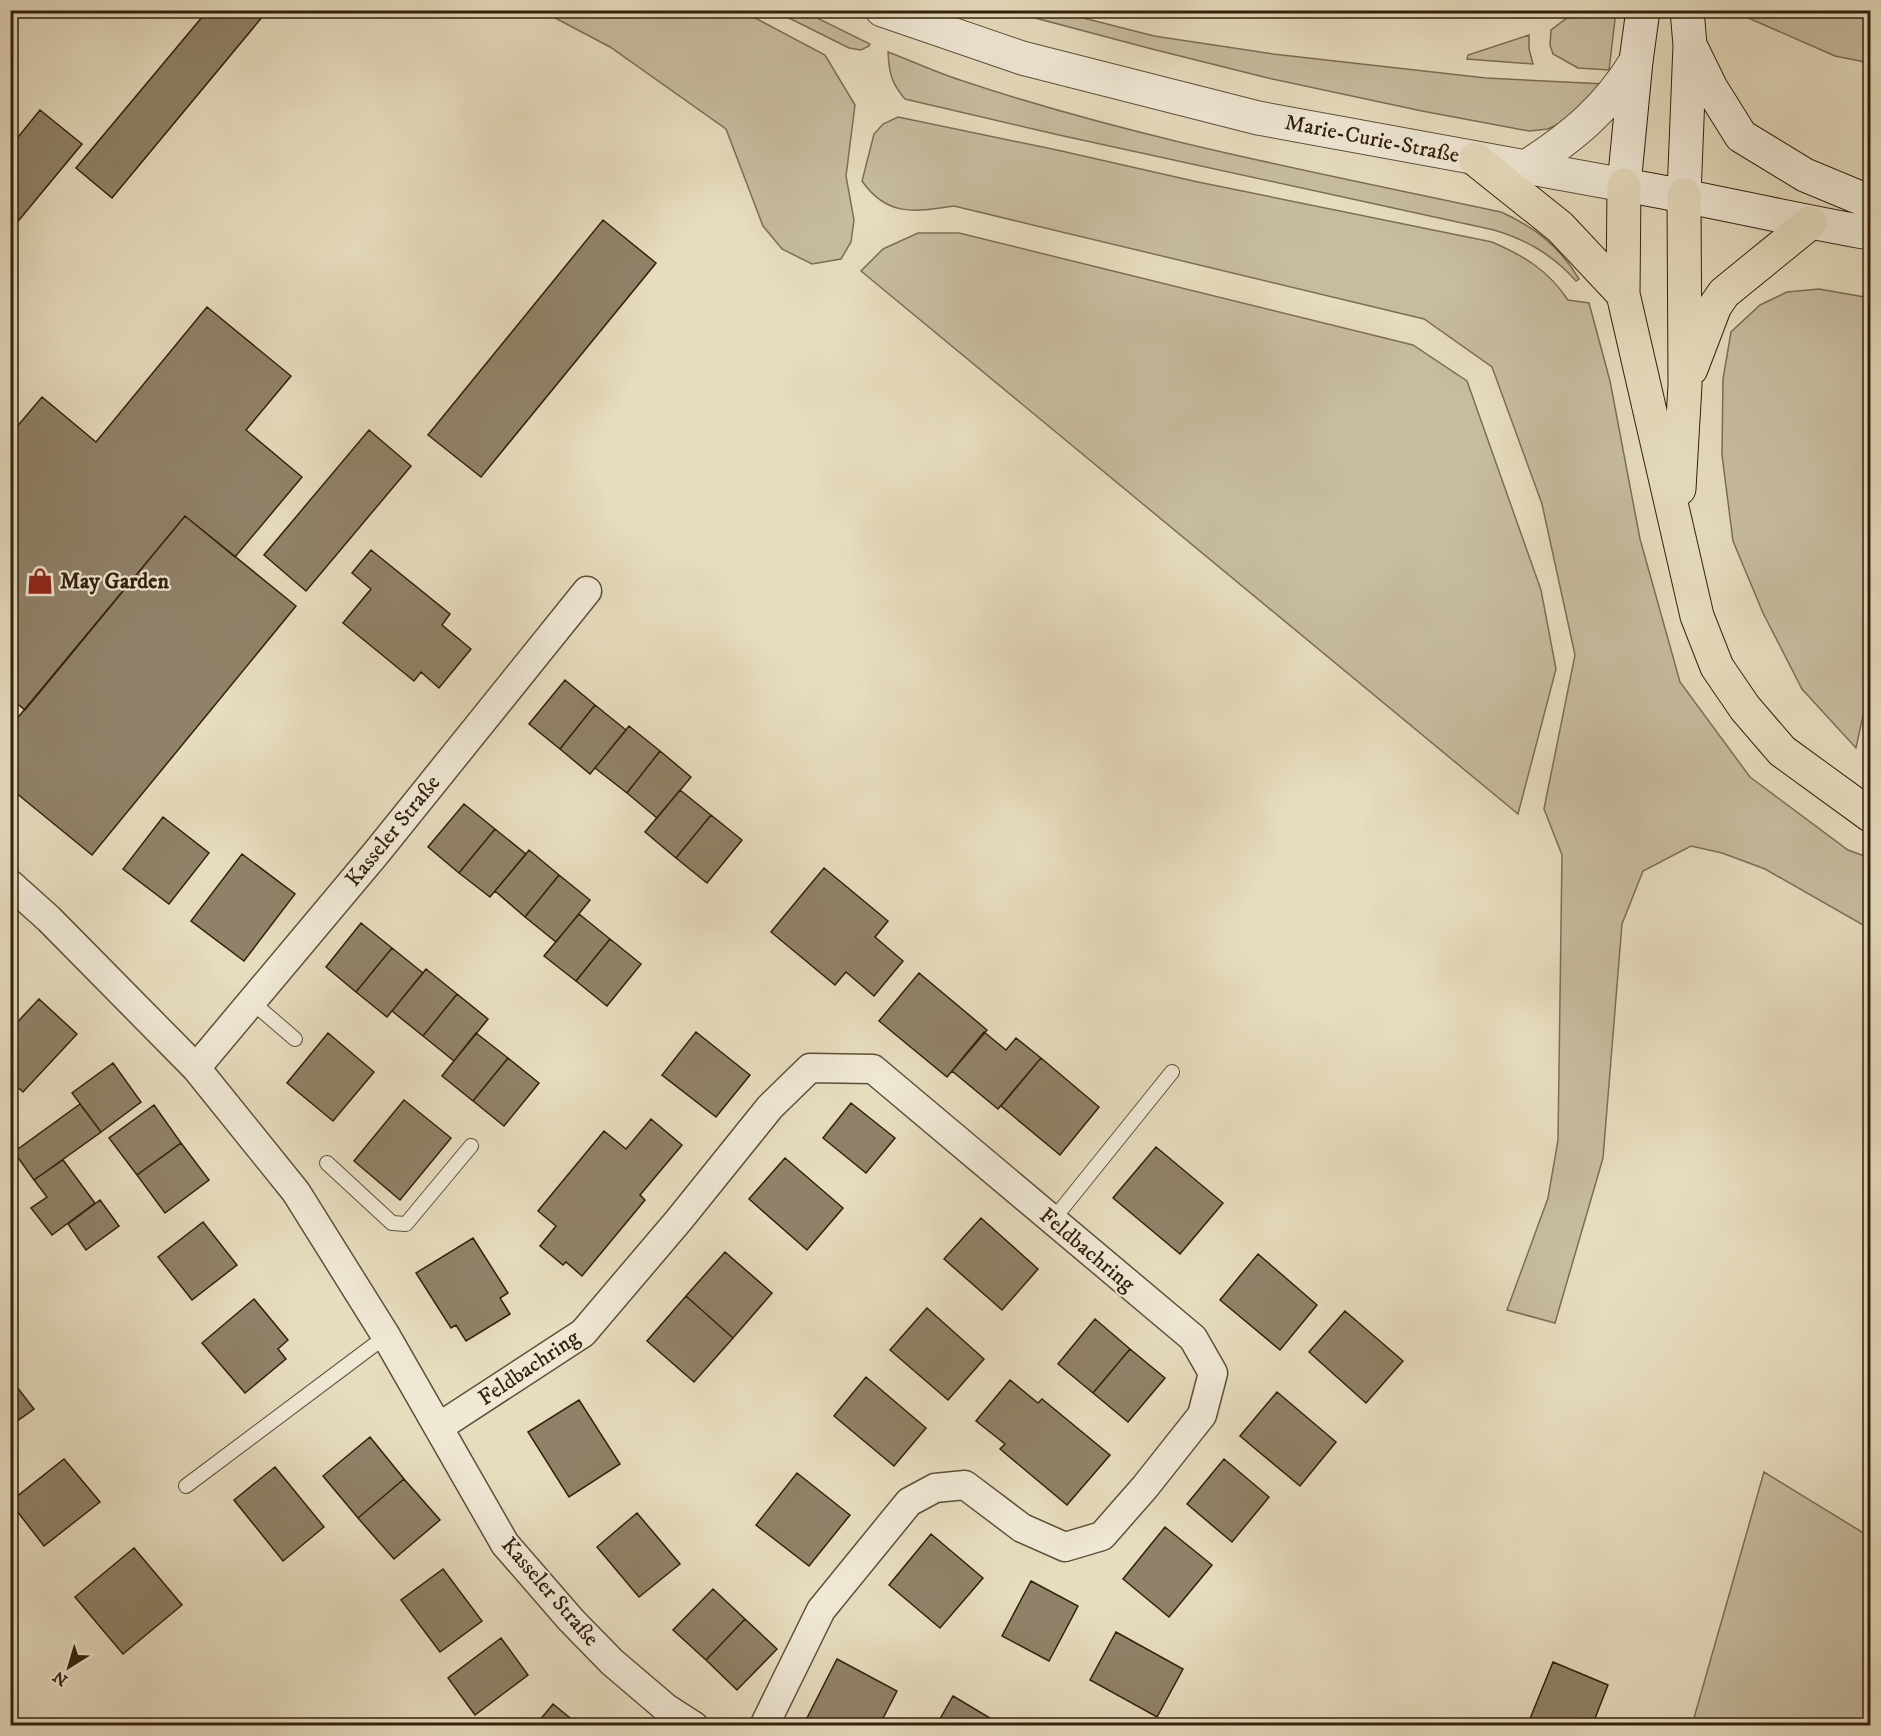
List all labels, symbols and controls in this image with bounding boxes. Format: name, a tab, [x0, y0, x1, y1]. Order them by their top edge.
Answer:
street label: Marie-Curie-Straße	[1283, 109, 1461, 169]
shop icon: May Garden	[25, 566, 55, 596]
place label: May Garden	[60, 568, 169, 595]
street label: Kasseler Straße	[340, 770, 446, 892]
street label: Feldbachring	[1034, 1202, 1140, 1298]
street label: Feldbachring	[473, 1324, 585, 1412]
street label: Kasseler Straße	[495, 1532, 605, 1652]
north arrow	[39, 1637, 99, 1697]
text: N	[49, 1666, 72, 1690]

